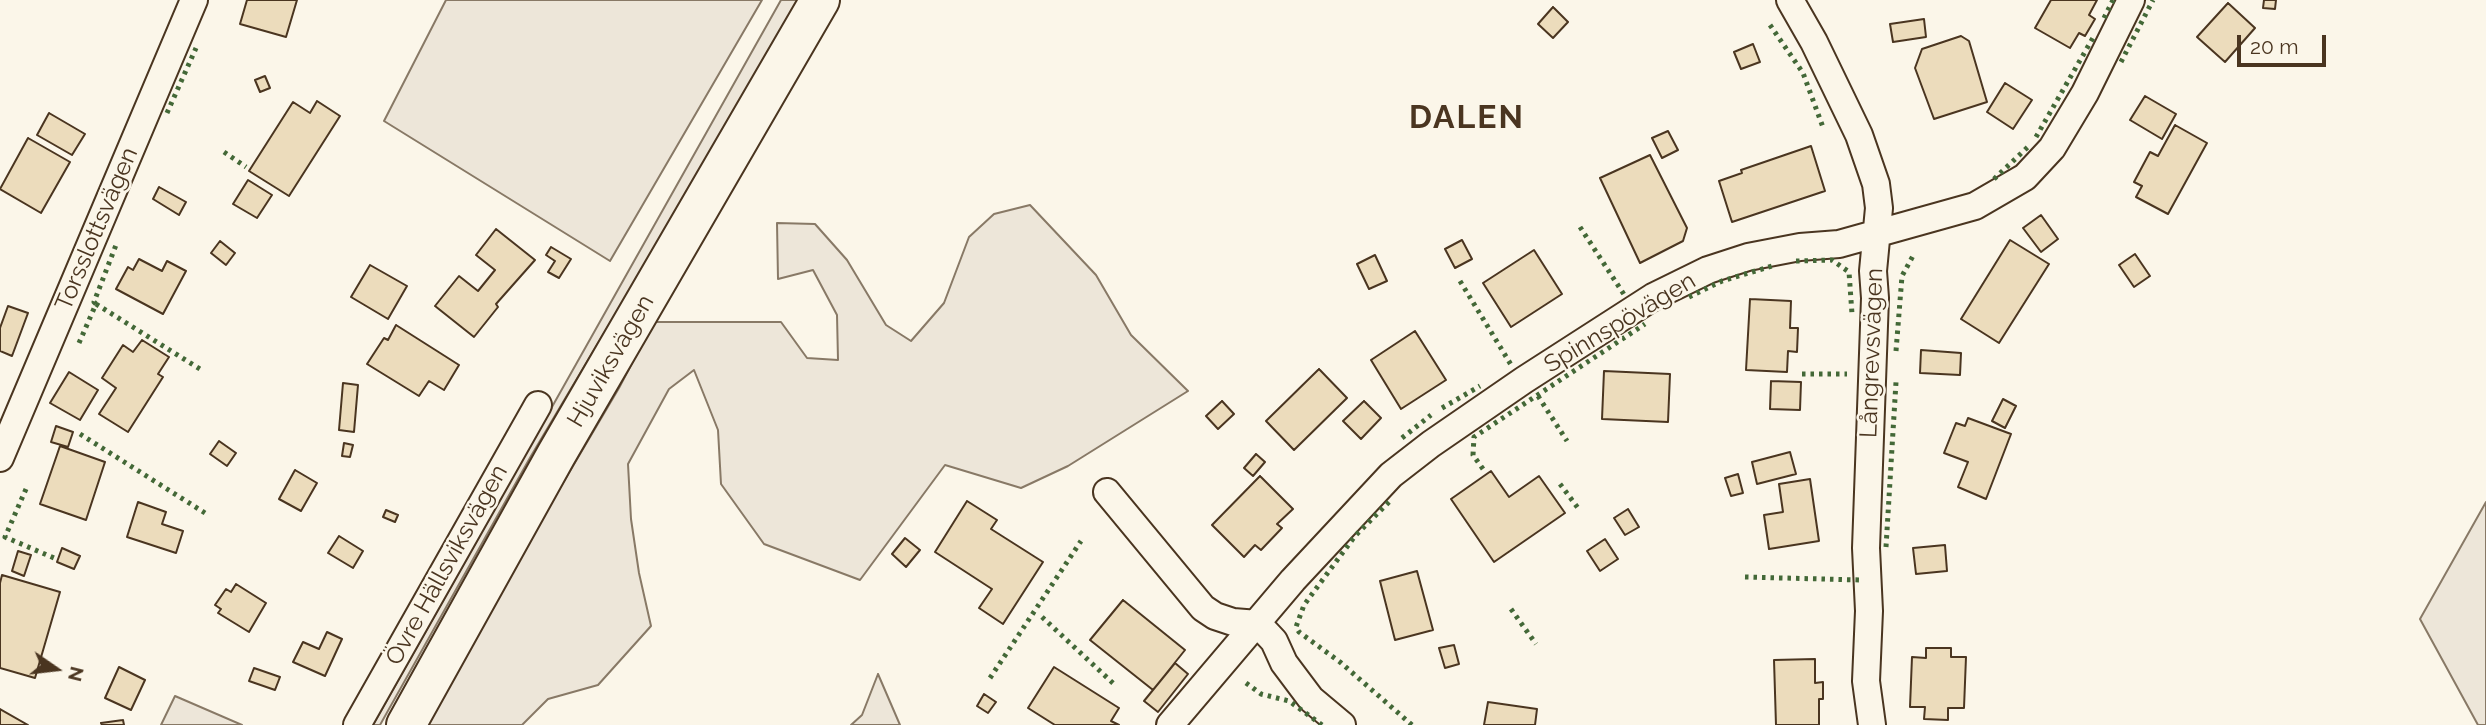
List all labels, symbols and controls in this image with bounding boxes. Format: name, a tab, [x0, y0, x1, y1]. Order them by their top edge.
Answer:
scale bar	[2241, 21, 2330, 65]
text: 20 m	[2250, 34, 2298, 59]
district label: DALEN	[1410, 99, 1524, 137]
street label: Torsslottsvägen	[50, 143, 144, 315]
street label: Spinnspövägen	[1539, 267, 1701, 379]
street label: Långrevsvägen	[1855, 268, 1889, 438]
street label: Hjuviksvägen	[562, 290, 660, 432]
street label: Övre Hällsviksvägen	[380, 460, 514, 670]
north arrow	[21, 634, 91, 704]
text: N	[64, 664, 89, 684]

